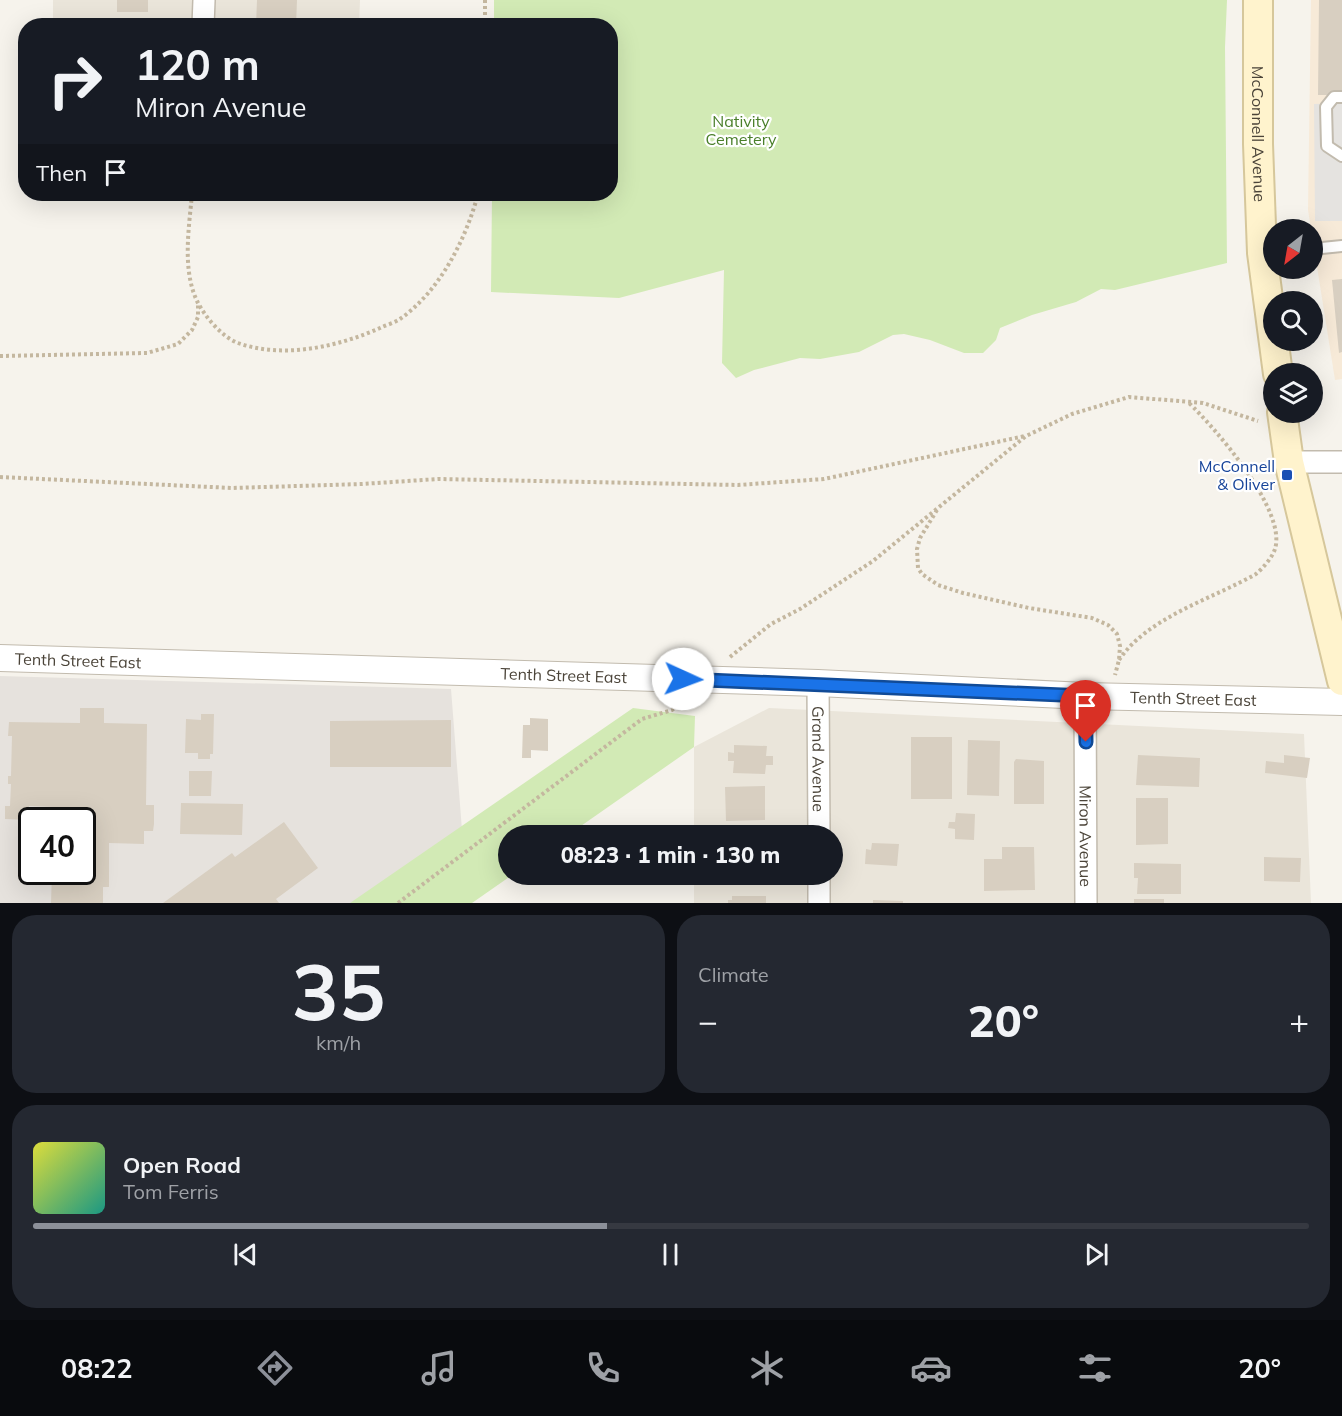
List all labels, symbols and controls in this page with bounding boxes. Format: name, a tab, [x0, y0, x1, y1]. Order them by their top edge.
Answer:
text: 120 m	[135, 38, 260, 91]
icon: right	[36, 42, 114, 120]
street label: McConnell Avenue	[1248, 66, 1270, 202]
text: Miron Avenue	[135, 90, 307, 124]
park label: Nativity Cemetery	[706, 111, 777, 149]
icon: arrive	[99, 156, 132, 189]
text: Then	[36, 159, 87, 187]
north arrow	[1263, 219, 1323, 279]
map controls	[1263, 219, 1323, 423]
button: search	[1263, 291, 1323, 351]
button: layers	[1263, 363, 1323, 423]
place label: McConnell & Oliver	[1199, 456, 1275, 494]
marker: McConnell & Oliver	[1280, 468, 1294, 482]
position arrow	[651, 647, 715, 711]
street label: Tenth Street East	[14, 648, 142, 672]
street label: Tenth Street East	[500, 663, 628, 687]
pin	[1060, 680, 1111, 742]
street label: Tenth Street East	[1130, 687, 1257, 710]
icon: arrive	[1069, 689, 1102, 722]
street label: Grand Avenue	[808, 706, 829, 812]
street label: Miron Avenue	[1075, 785, 1096, 887]
speed limit sign: 40	[18, 807, 96, 885]
text: 08:23 · 1 min · 130 m	[561, 841, 780, 869]
text: 35	[292, 942, 385, 1040]
text: Climate	[698, 962, 769, 987]
text: 20°	[968, 992, 1039, 1048]
text: −	[698, 1000, 718, 1041]
text: +	[1289, 1000, 1309, 1041]
text: km/h	[316, 1030, 361, 1055]
text: Open Road	[123, 1151, 241, 1179]
text: Tom Ferris	[123, 1179, 219, 1204]
icon: previous	[229, 1238, 262, 1271]
icon: pause	[654, 1238, 687, 1271]
icon: next	[1080, 1238, 1113, 1271]
icon: directions	[254, 1347, 296, 1389]
icon: music	[418, 1347, 460, 1389]
icon: phone	[582, 1347, 624, 1389]
icon: climate	[746, 1347, 788, 1389]
icon: car	[910, 1347, 952, 1389]
icon: filters	[1074, 1347, 1116, 1389]
text: 08:22	[61, 1351, 132, 1385]
text: 20°	[1238, 1351, 1281, 1385]

